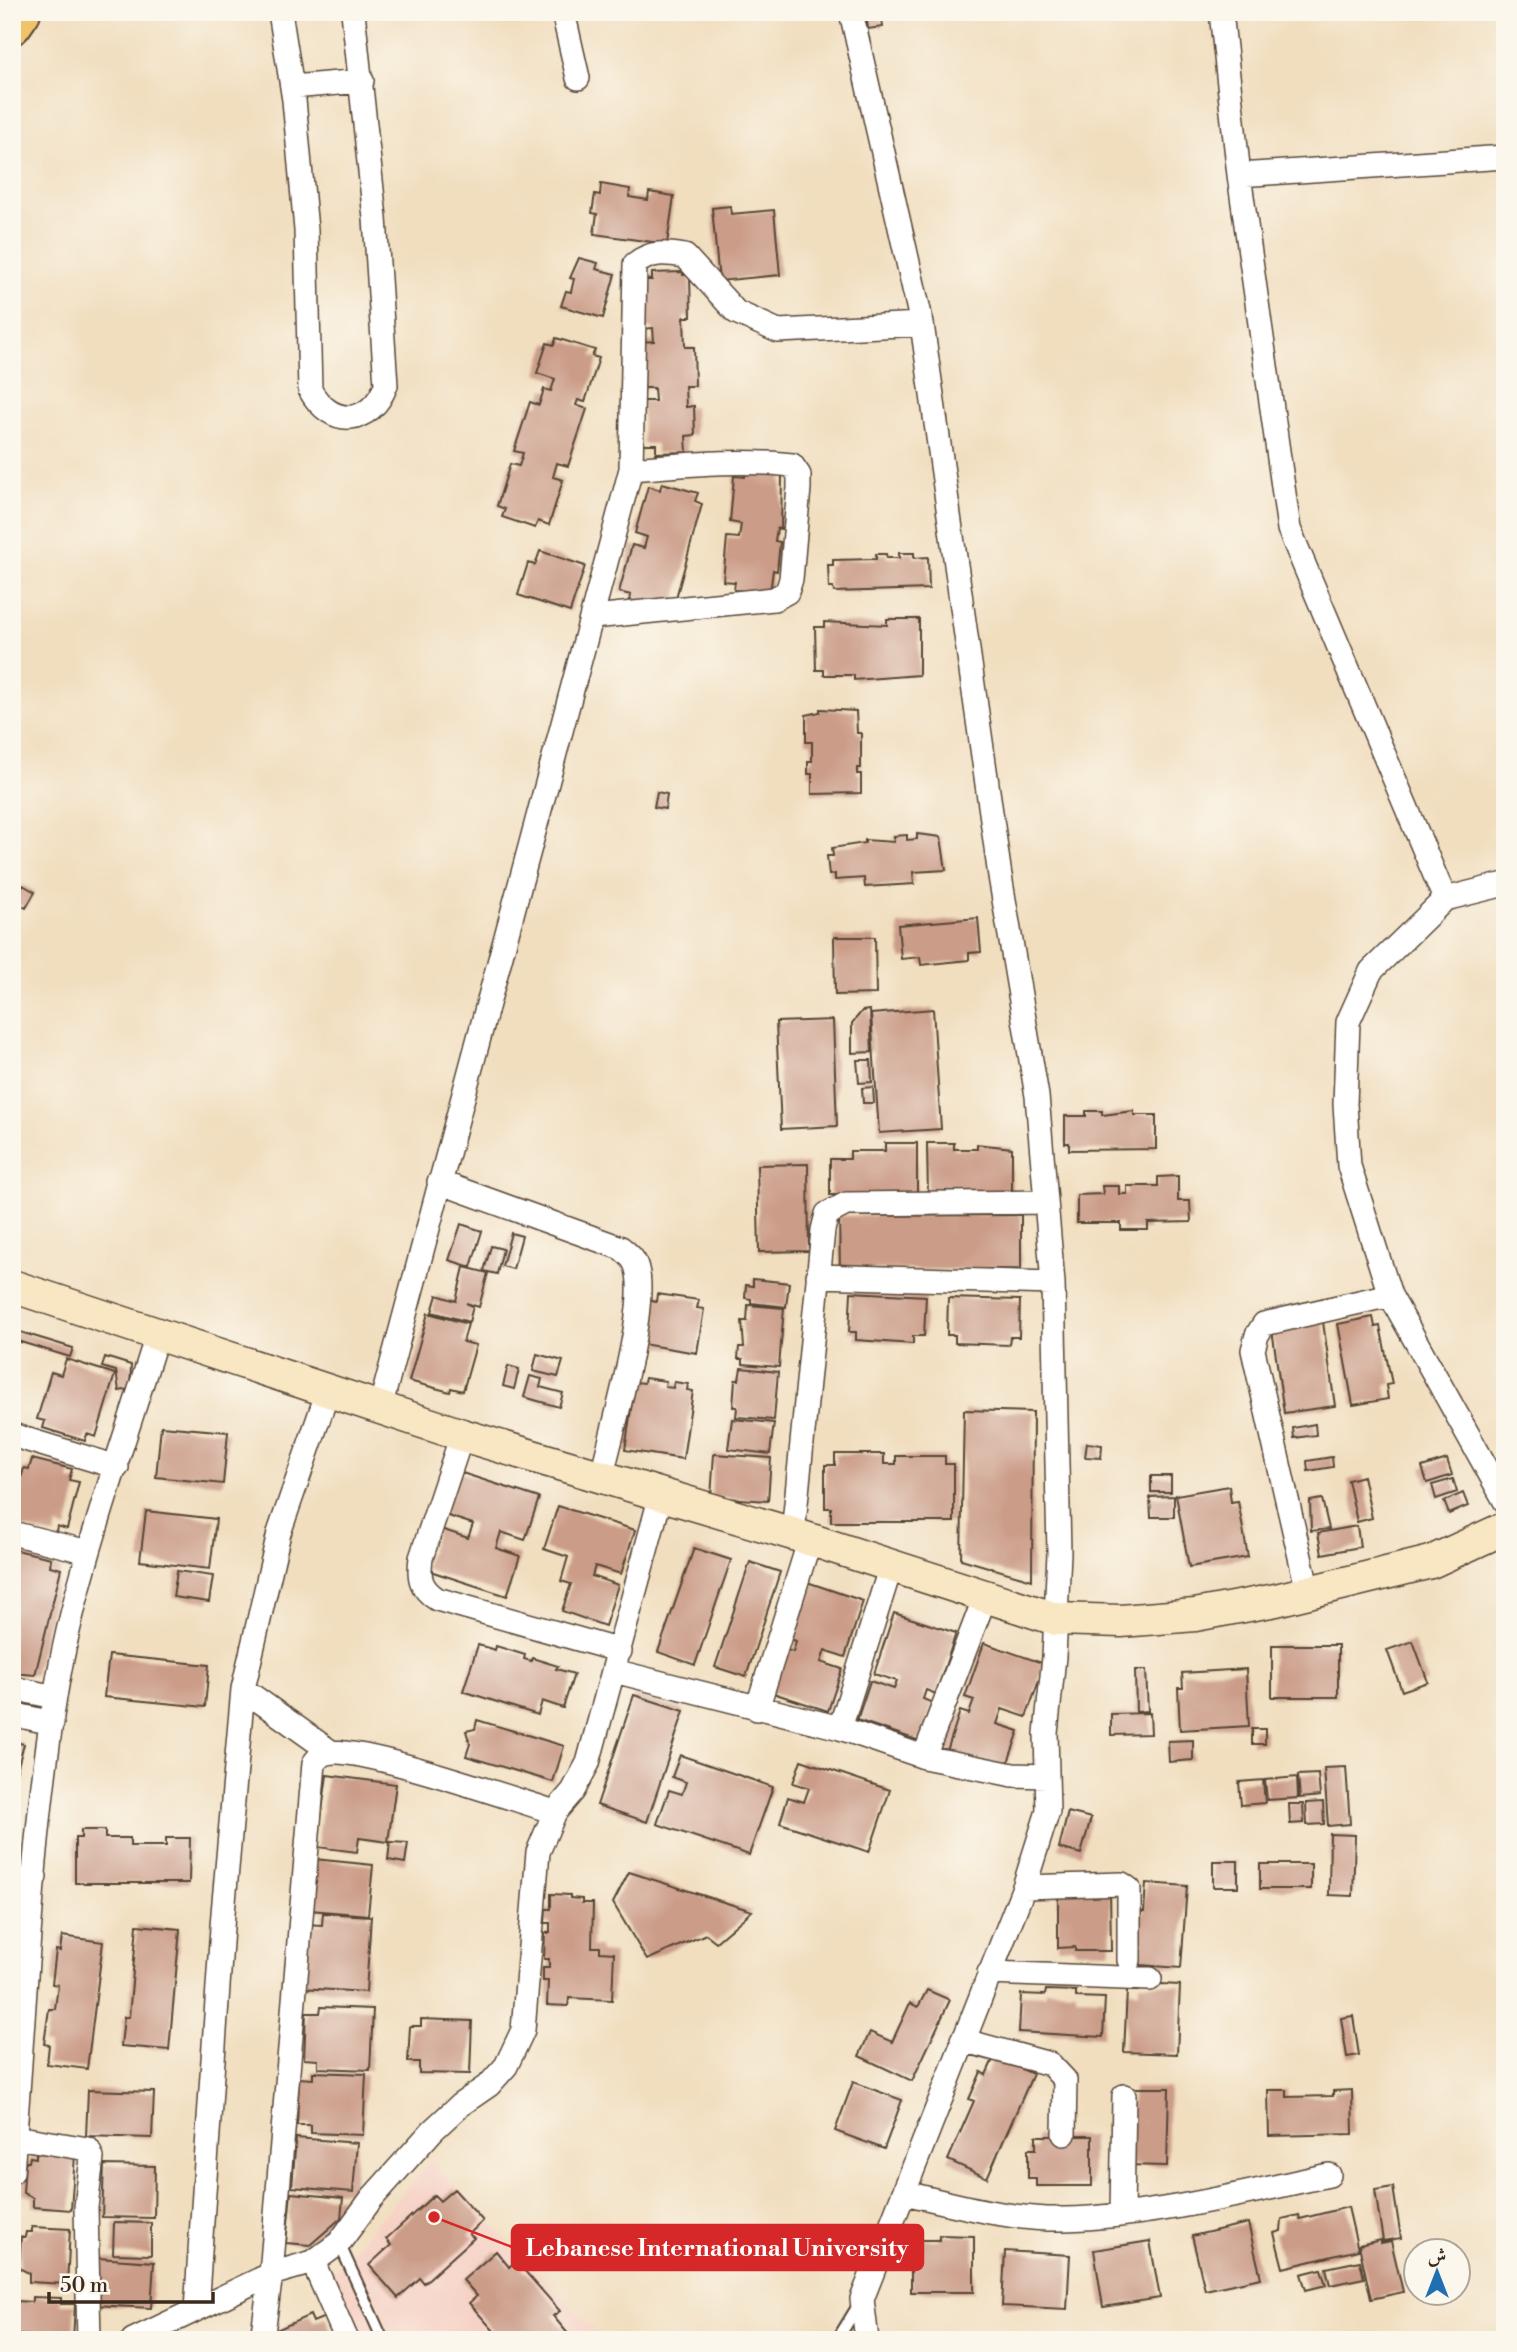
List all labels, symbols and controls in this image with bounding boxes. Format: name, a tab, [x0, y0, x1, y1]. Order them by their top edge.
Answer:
callout: Lebanese International University	[512, 2225, 923, 2270]
text: Lebanese International University	[526, 2234, 909, 2264]
north arrow	[1402, 2236, 1472, 2306]
text: ش	[1428, 2244, 1446, 2268]
scale bar	[49, 2261, 214, 2305]
text: 50 m	[60, 2273, 108, 2299]

